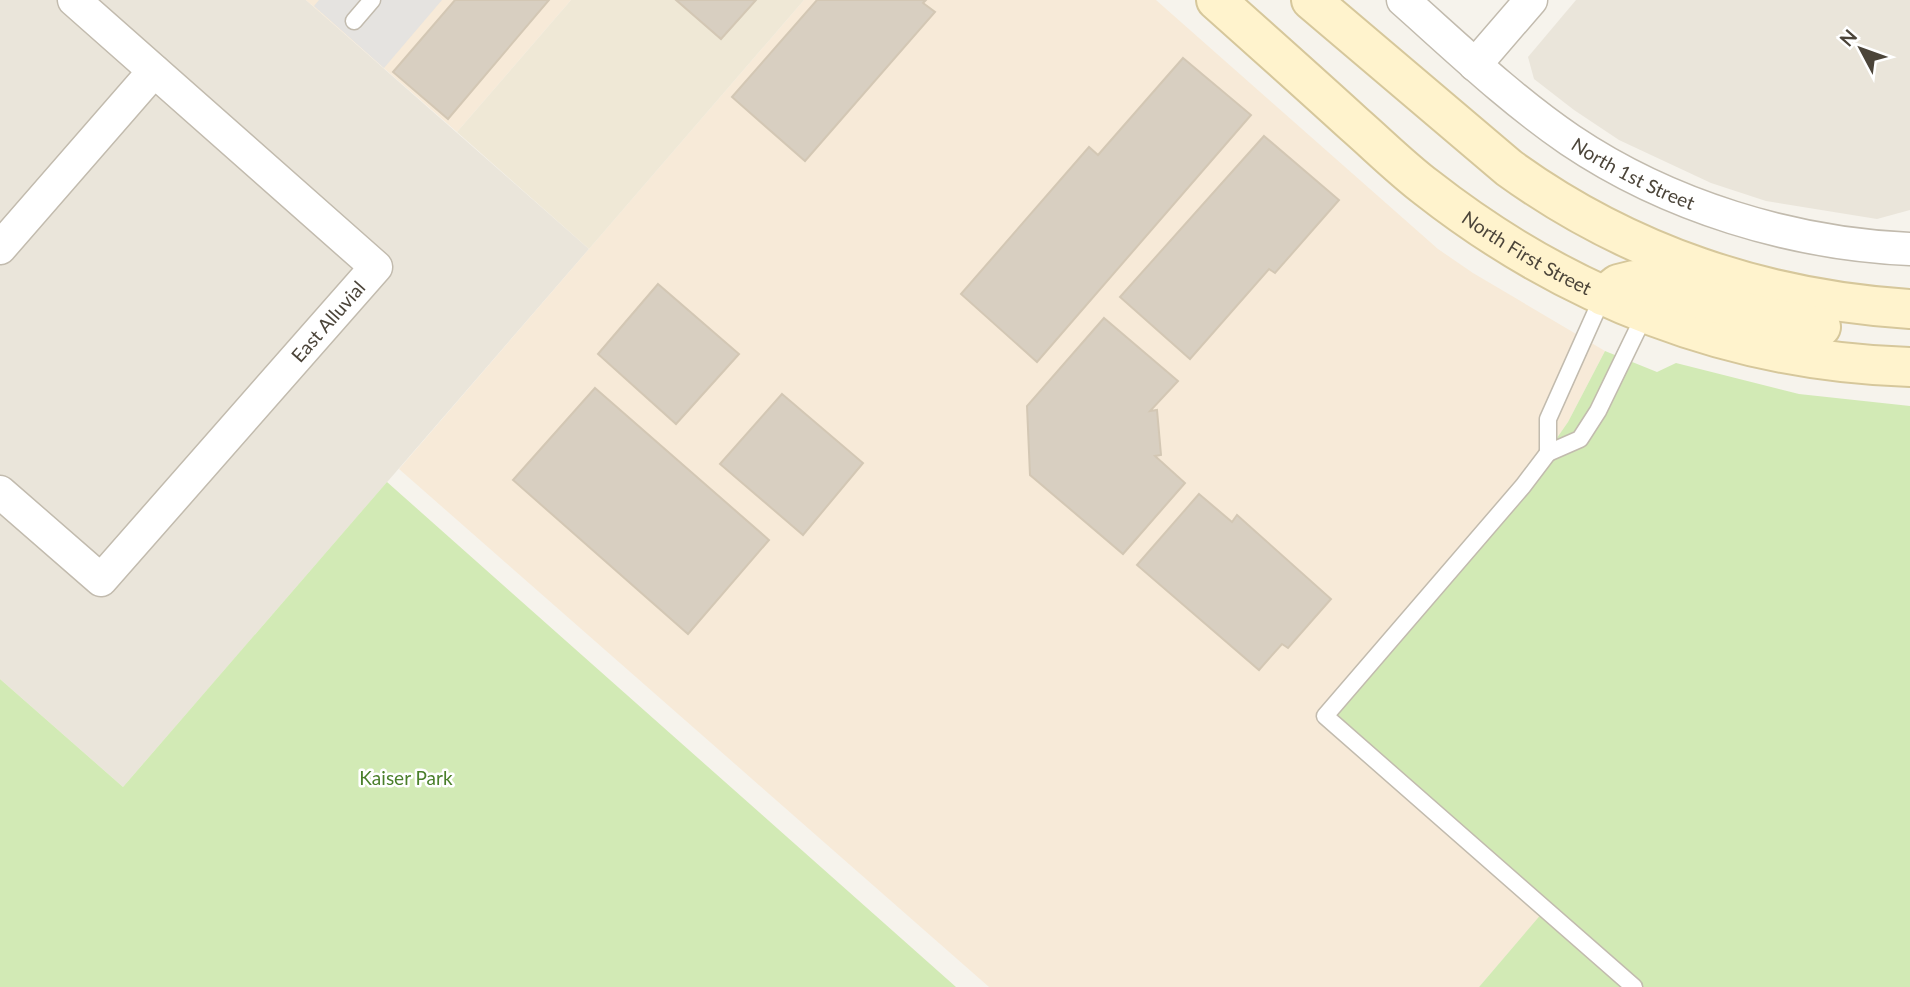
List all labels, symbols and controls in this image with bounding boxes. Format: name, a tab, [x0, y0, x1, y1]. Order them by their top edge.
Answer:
north arrow	[1826, 14, 1896, 84]
text: N	[1834, 24, 1861, 51]
street label: North 1st Street	[1568, 132, 1698, 214]
street label: North First Street	[1458, 206, 1596, 299]
street label: East Alluvial	[286, 276, 369, 366]
park label: Kaiser Park	[359, 766, 453, 789]

